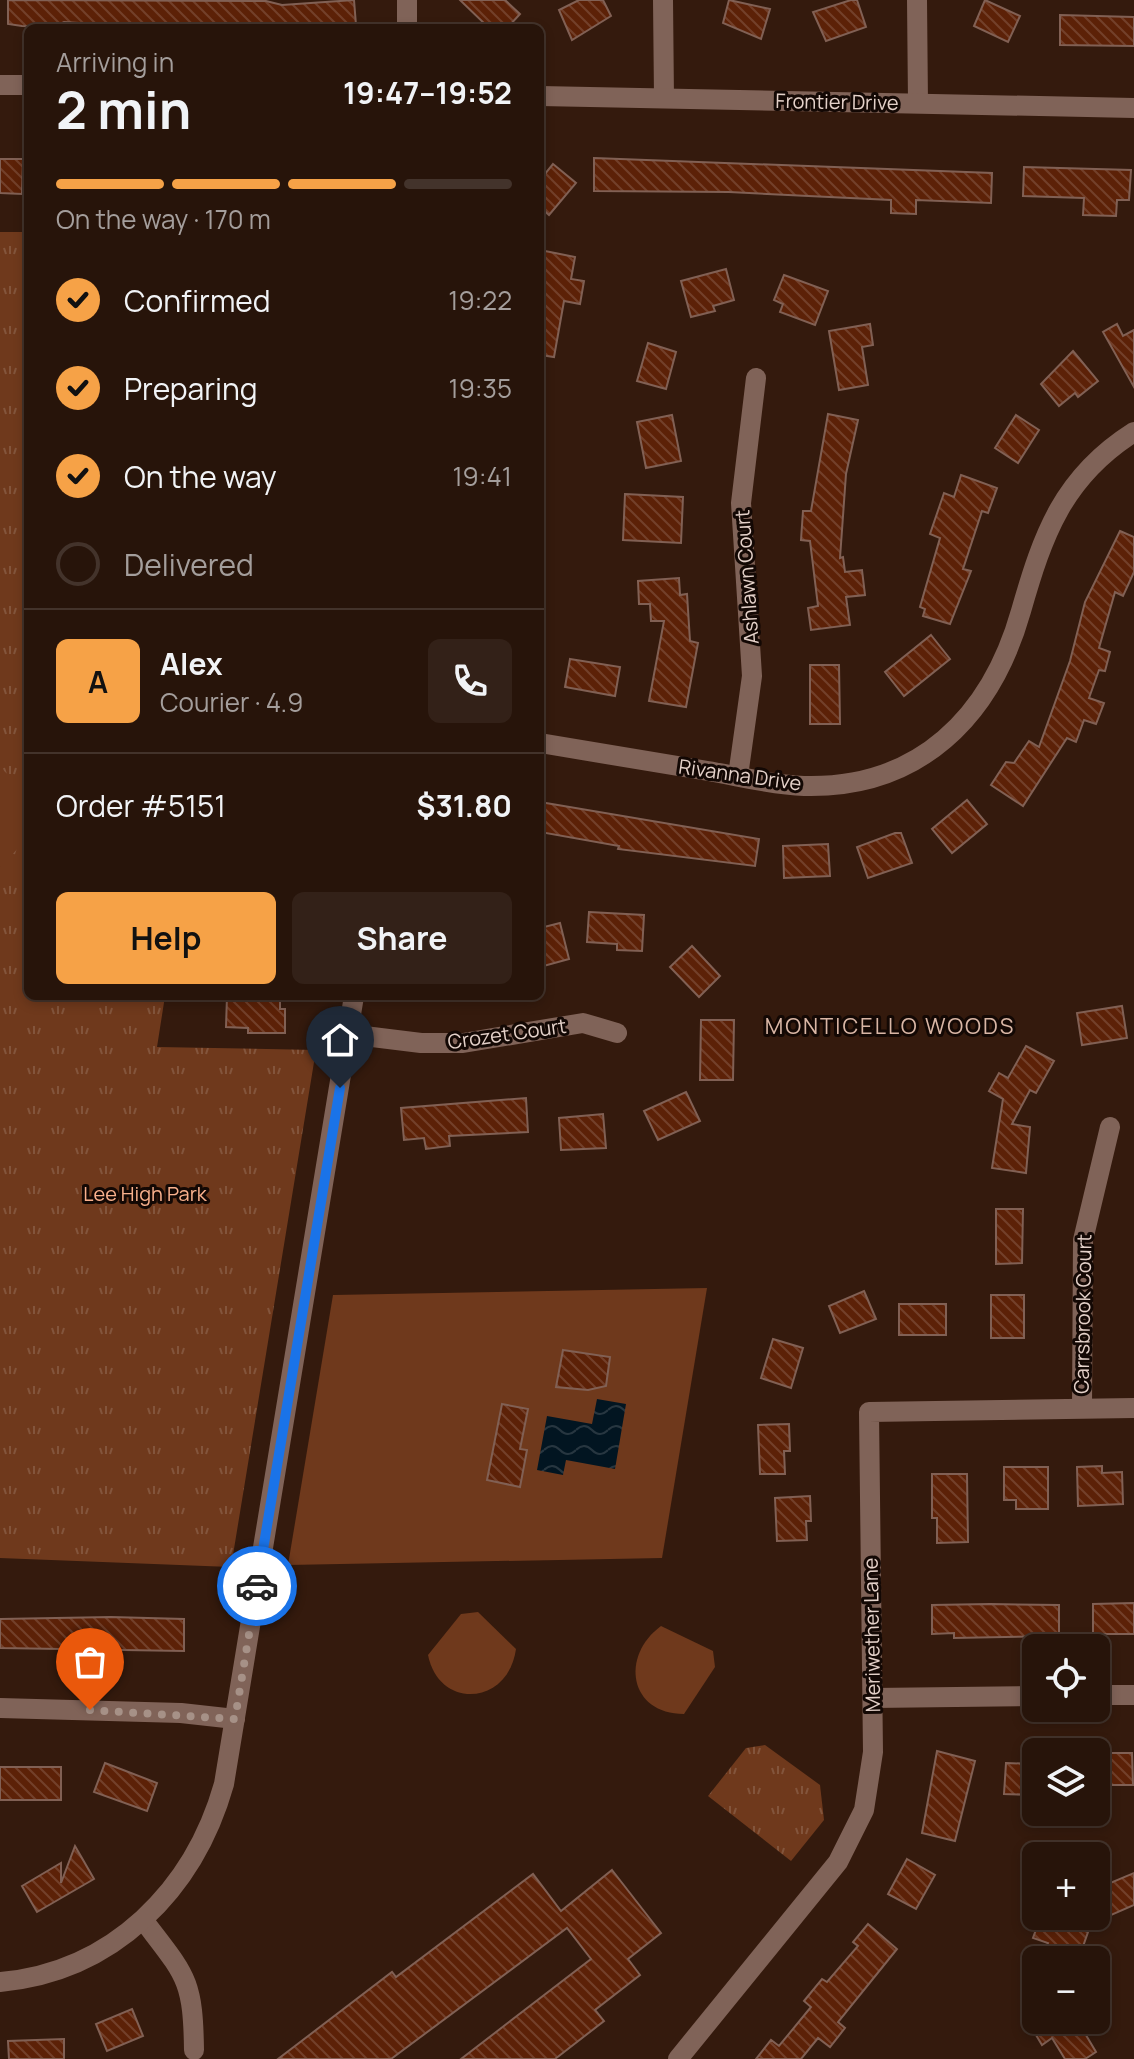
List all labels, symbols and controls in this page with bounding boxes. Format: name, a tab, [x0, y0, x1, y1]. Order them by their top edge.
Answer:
text: Arriving in	[56, 44, 174, 80]
text: 19:47–19:52	[343, 72, 512, 113]
text: 2 min	[56, 74, 191, 145]
street label: Frontier Drive	[775, 87, 899, 116]
text: On the way · 170 m	[56, 201, 271, 237]
icon: check	[56, 278, 100, 322]
text: Confirmed	[124, 280, 271, 321]
text: 19:22	[448, 282, 512, 318]
icon: check	[56, 366, 100, 410]
text: Preparing	[124, 368, 258, 409]
text: 19:35	[449, 370, 512, 406]
icon: check	[56, 454, 100, 498]
text: On the way	[124, 456, 277, 497]
text: 19:41	[452, 458, 512, 494]
street label: Ashlawn Court	[728, 509, 765, 645]
text: Delivered	[124, 544, 254, 585]
button: phone	[428, 639, 512, 723]
text: Alex	[160, 643, 223, 684]
text: A	[88, 661, 108, 702]
text: Courier · 4.9	[160, 684, 303, 720]
street label: Rivanna Drive	[677, 753, 803, 796]
text: Order #5151	[56, 785, 226, 826]
text: $31.80	[417, 785, 512, 826]
button: Help	[56, 892, 276, 984]
button: Share	[292, 892, 512, 984]
pin	[306, 1006, 374, 1088]
district label: MONTICELLO WOODS	[765, 1011, 1015, 1041]
street label: Crozet Court	[446, 1012, 568, 1055]
icon: home	[318, 1018, 362, 1062]
park label: Lee High Park	[83, 1180, 208, 1207]
street label: Carrsbrook Court	[1068, 1234, 1097, 1394]
courier	[217, 1546, 297, 1626]
street label: Meriwether Lane	[857, 1557, 886, 1713]
icon: car	[235, 1564, 279, 1608]
pin	[56, 1628, 124, 1710]
map controls	[1022, 1634, 1110, 2034]
button: locate	[1022, 1634, 1110, 1722]
icon: bag	[68, 1640, 112, 1684]
button: layers	[1022, 1738, 1110, 1826]
button: +	[1022, 1842, 1110, 1930]
button: −	[1022, 1946, 1110, 2034]

